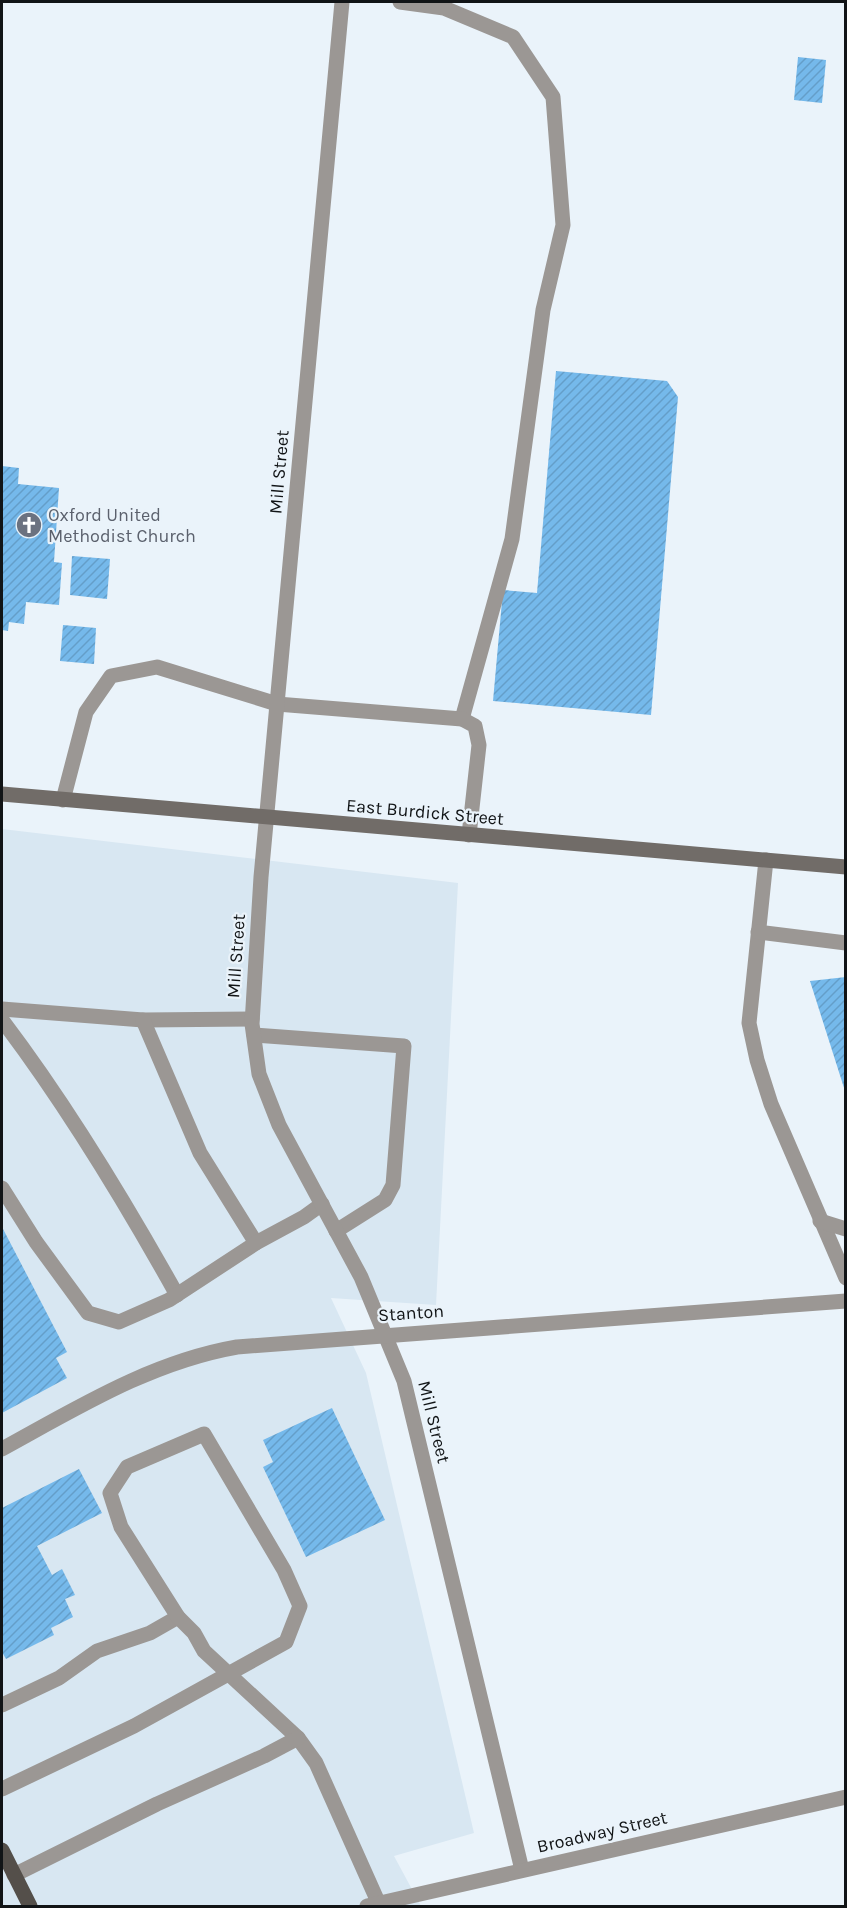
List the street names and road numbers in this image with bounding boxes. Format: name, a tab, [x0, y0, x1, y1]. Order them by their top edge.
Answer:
street label: Mill Street	[264, 429, 294, 515]
street label: East Burdick Street	[345, 794, 505, 830]
street label: Mill Street	[222, 913, 250, 999]
street label: Stanton	[377, 1300, 445, 1326]
street label: Mill Street	[413, 1378, 455, 1466]
street label: Broadway Street	[535, 1806, 670, 1858]

